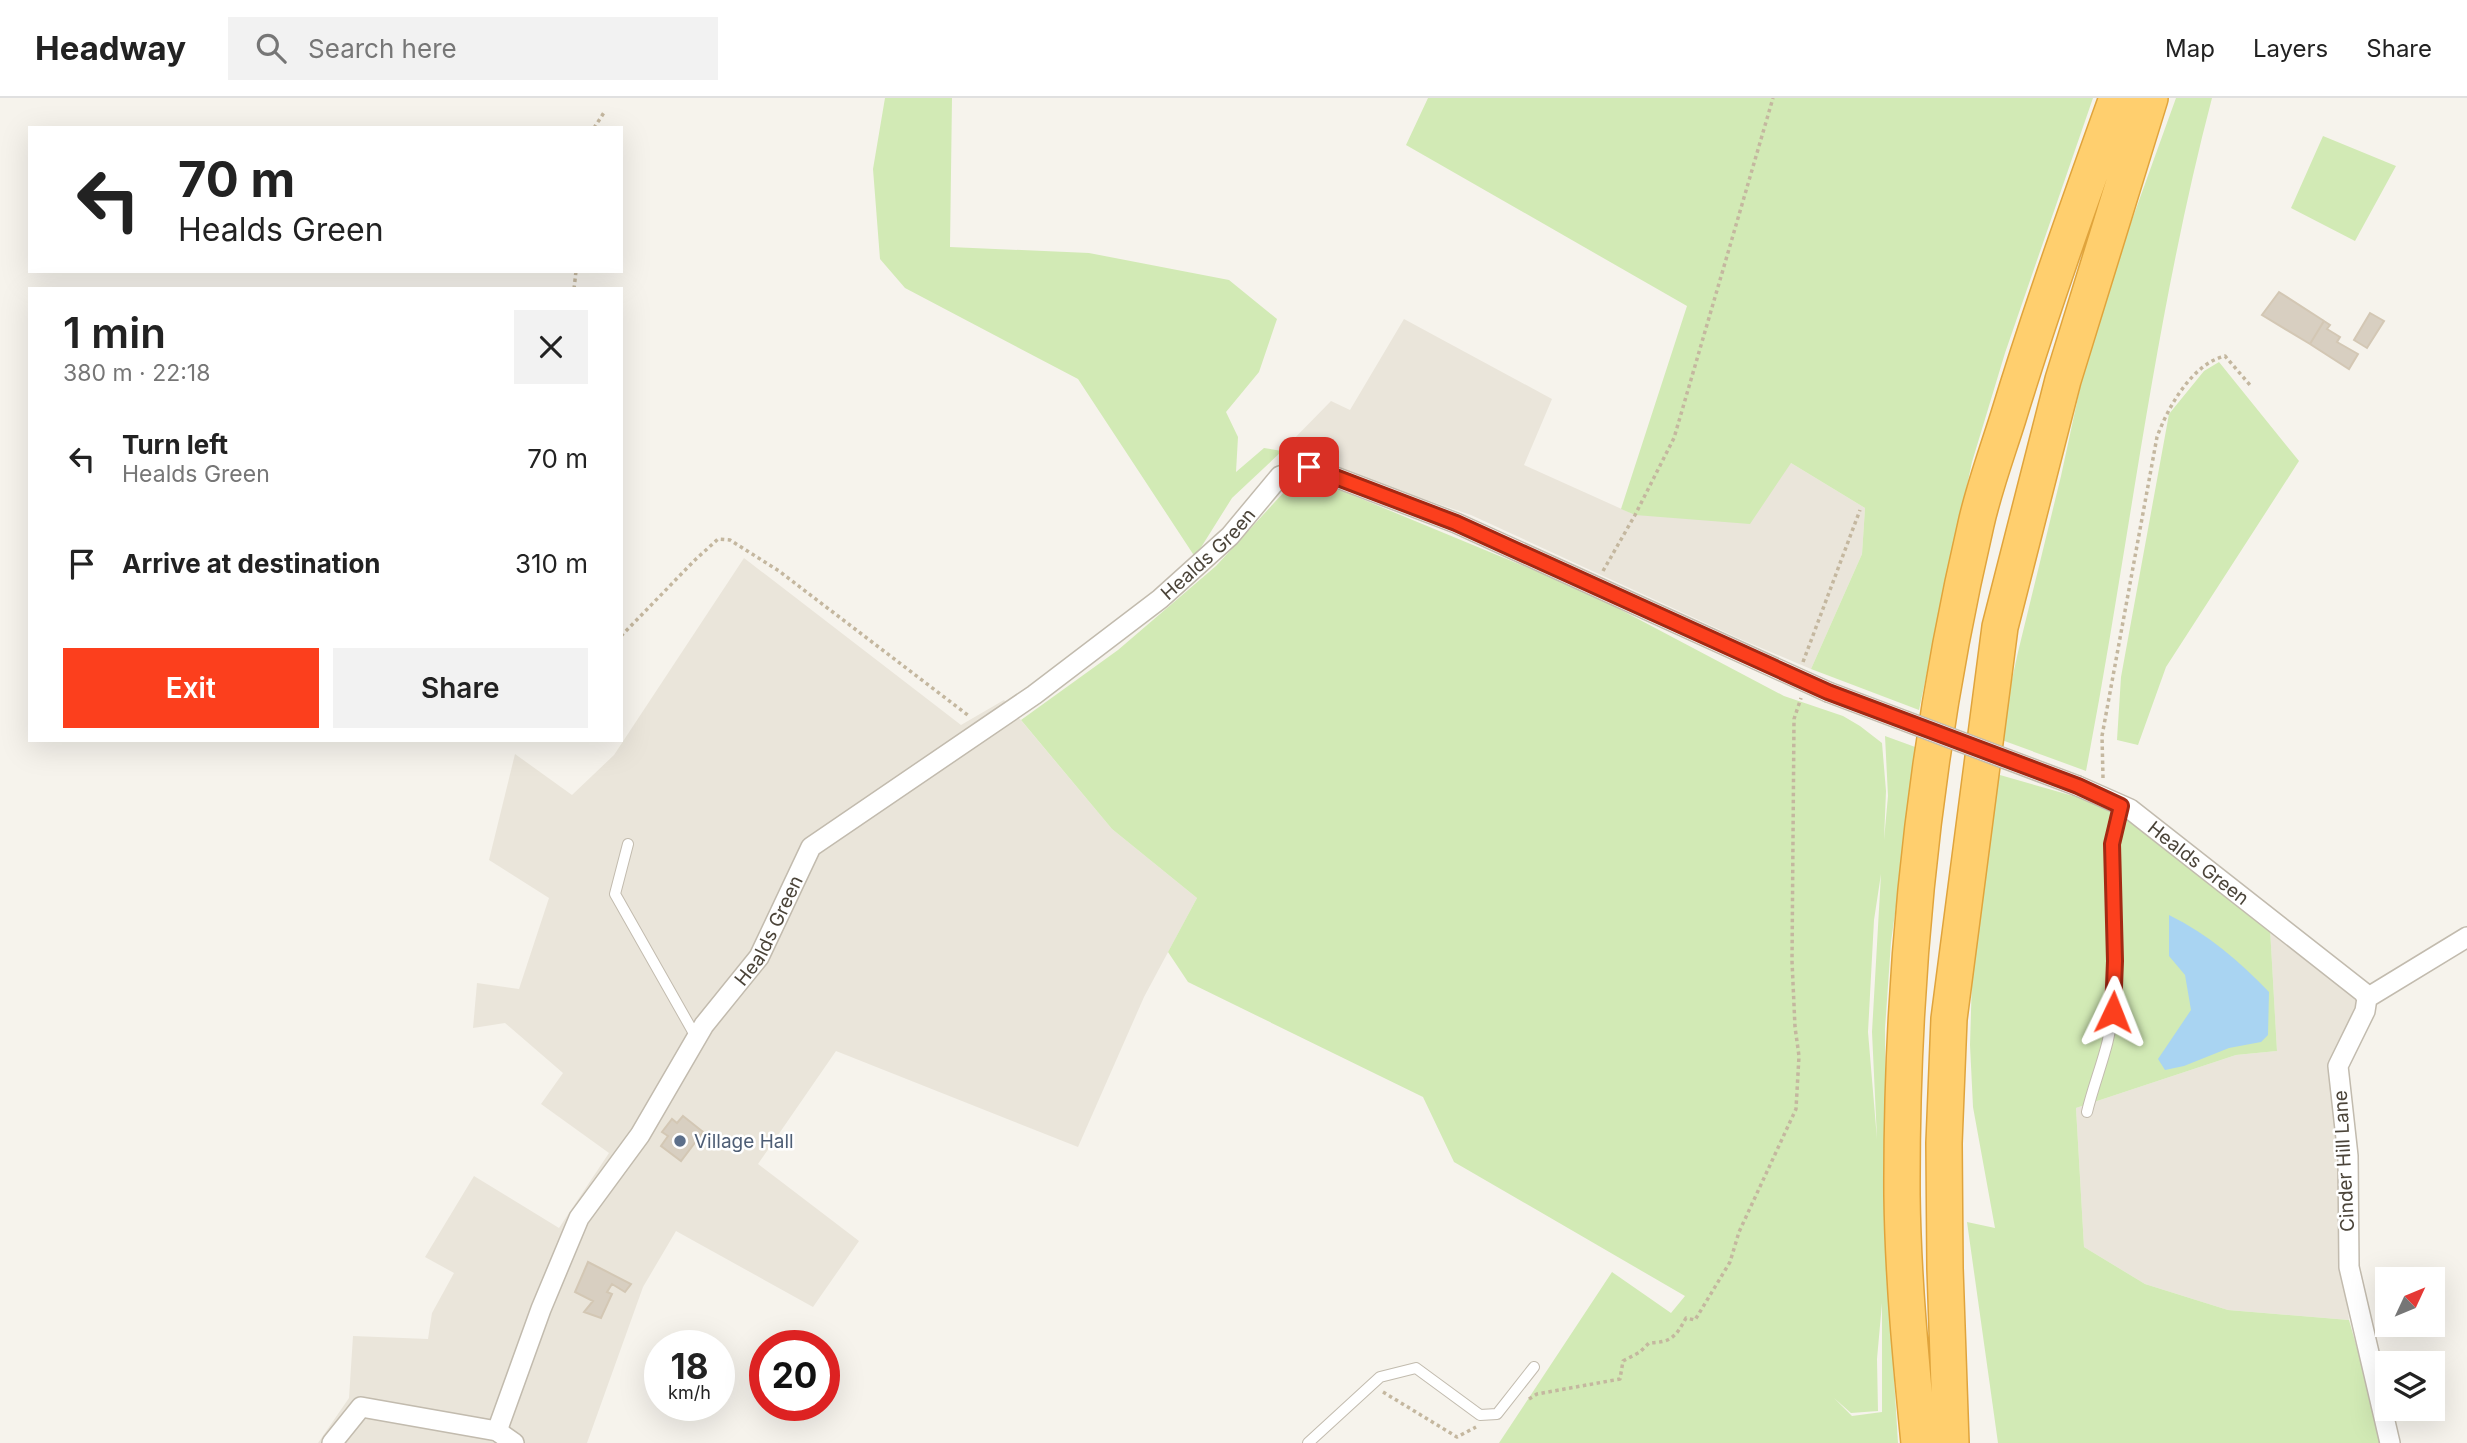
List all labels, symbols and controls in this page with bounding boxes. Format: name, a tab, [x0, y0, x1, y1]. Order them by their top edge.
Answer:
search box	[228, 17, 718, 80]
text: Headway	[35, 28, 186, 68]
icon: search	[252, 29, 290, 67]
text: Search here	[308, 33, 457, 64]
text: Map	[2165, 34, 2215, 63]
text: Layers	[2253, 34, 2328, 63]
text: Share	[2366, 34, 2432, 63]
text: 70 m	[178, 150, 295, 209]
icon: left	[63, 154, 154, 245]
text: Healds Green	[178, 210, 384, 249]
text: 1 min	[63, 307, 166, 358]
button: close	[514, 310, 588, 384]
text: 380 m · 22:18	[63, 359, 210, 387]
text: Turn left	[122, 429, 228, 460]
pin	[1279, 437, 1339, 497]
icon: left	[63, 440, 101, 478]
text: 70 m	[527, 443, 588, 474]
icon: arrive	[1290, 448, 1328, 486]
text: Healds Green	[122, 460, 270, 488]
street label: Healds Green	[1156, 503, 1260, 604]
icon: arrive	[63, 545, 101, 583]
text: Arrive at destination	[122, 548, 381, 579]
text: 310 m	[515, 548, 588, 579]
button: Exit	[63, 648, 319, 728]
button: Share	[333, 648, 588, 728]
street label: Healds Green	[2143, 816, 2254, 910]
street label: Healds Green	[729, 872, 807, 990]
position arrow	[2076, 975, 2150, 1049]
street label: Cinder Hill Lane	[2329, 1090, 2359, 1232]
place label: Village Hall	[694, 1130, 794, 1153]
marker: Village Hall	[672, 1133, 688, 1149]
north arrow	[2375, 1267, 2445, 1337]
map controls	[2375, 1267, 2445, 1421]
speed limit sign: 20	[749, 1330, 840, 1421]
text: 18	[671, 1345, 708, 1387]
button: layers	[2375, 1351, 2445, 1421]
text: km/h	[668, 1382, 711, 1403]

